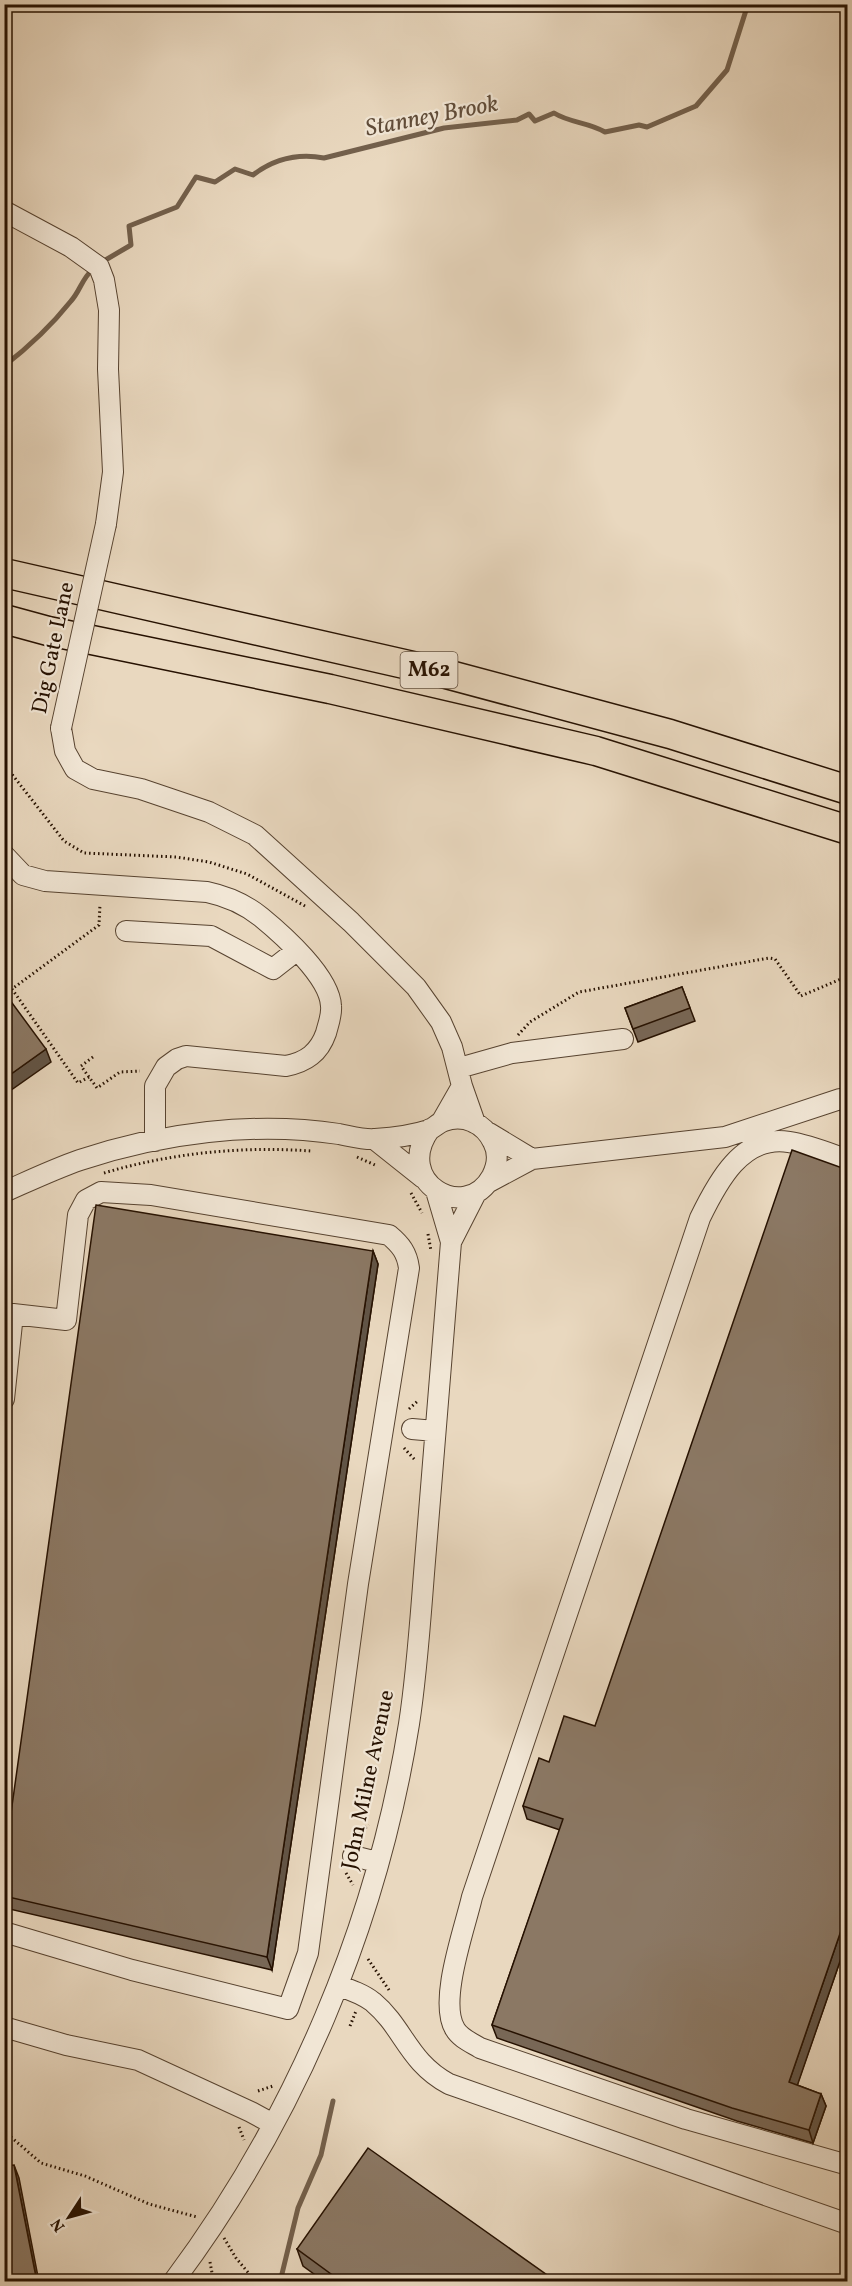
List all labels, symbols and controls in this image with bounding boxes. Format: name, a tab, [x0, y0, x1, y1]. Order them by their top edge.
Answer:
water label: Stanney Brook	[363, 87, 501, 147]
street label: Dig Gate Lane	[25, 579, 83, 717]
road number: M62	[400, 652, 458, 688]
street label: John Milne Avenue	[335, 1687, 403, 1873]
north arrow	[39, 2187, 99, 2247]
text: N	[46, 2213, 71, 2236]

